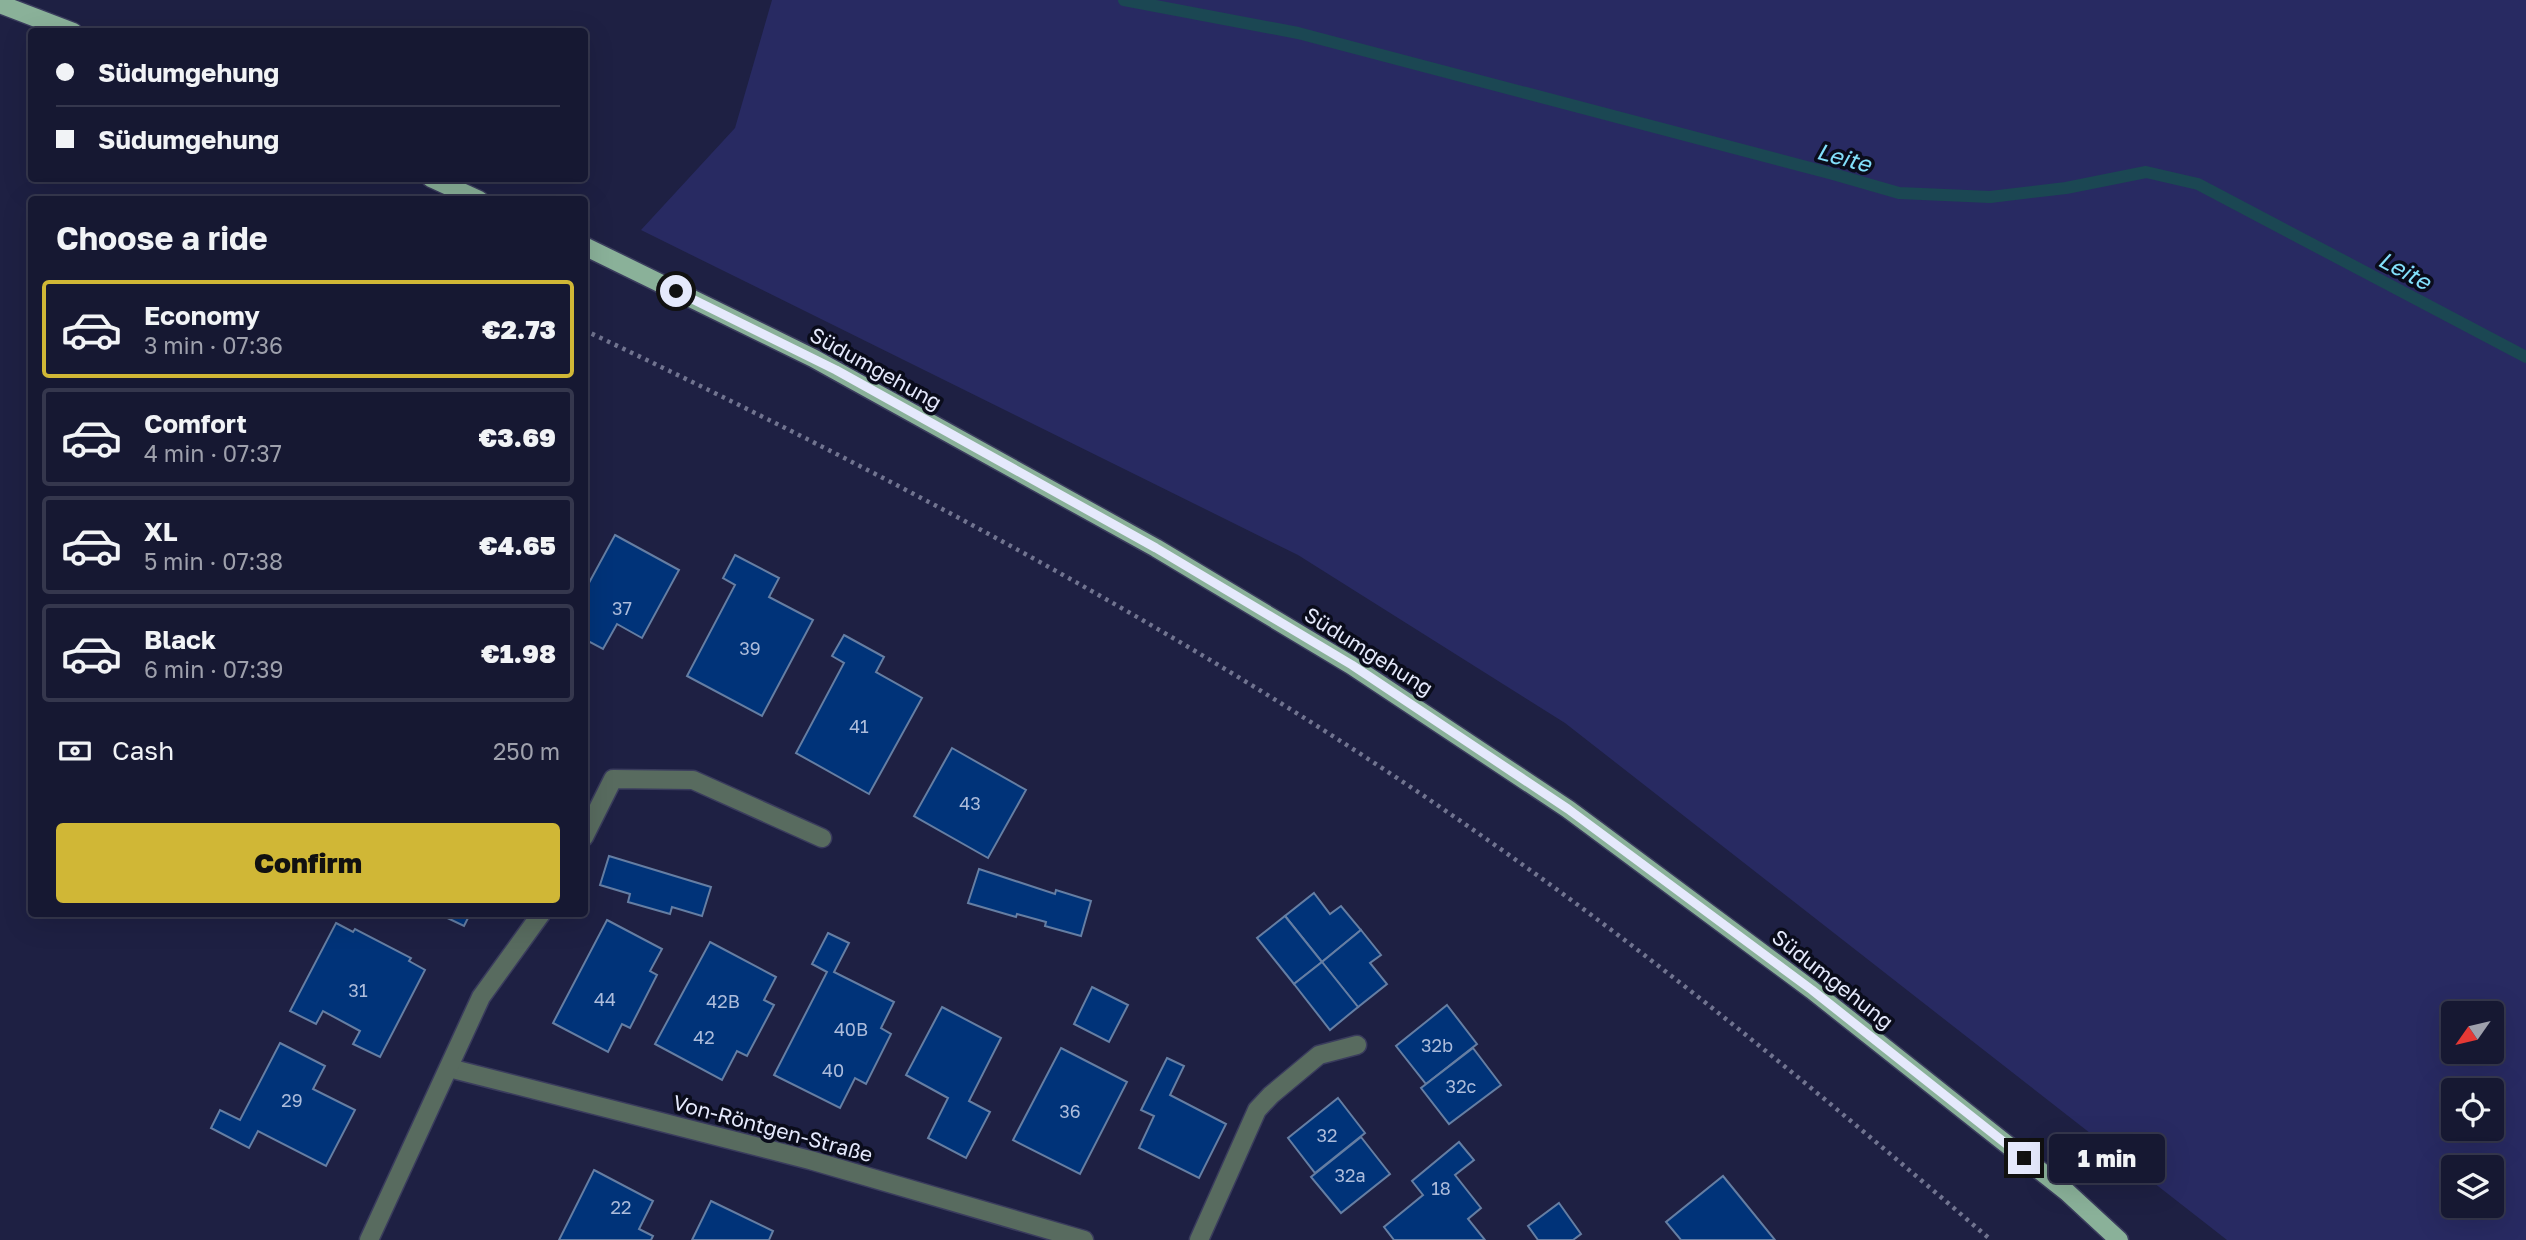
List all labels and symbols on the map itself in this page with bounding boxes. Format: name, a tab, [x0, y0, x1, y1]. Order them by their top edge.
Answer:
water label: Leite	[1814, 136, 1876, 178]
water label: Leite	[2374, 245, 2437, 296]
route start	[660, 275, 692, 307]
street label: Südumgehung	[805, 321, 947, 415]
house number: 37	[612, 597, 632, 619]
street label: Südumgehung	[1300, 601, 1438, 701]
house number: 39	[739, 637, 761, 659]
house number: 41	[849, 715, 869, 737]
house number: 43	[959, 792, 981, 814]
street label: Südumgehung	[1767, 924, 1899, 1034]
house number: 31	[348, 979, 368, 1001]
house number: 44	[594, 988, 616, 1010]
house number: 42B	[706, 990, 740, 1012]
north arrow	[2441, 1001, 2504, 1064]
house number: 40B	[834, 1018, 868, 1040]
house number: 42	[693, 1026, 715, 1048]
house number: 32b	[1421, 1034, 1453, 1056]
house number: 40	[822, 1059, 844, 1081]
house number: 32c	[1446, 1075, 1477, 1097]
house number: 29	[281, 1089, 303, 1111]
street label: Von-Röntgen-Straße	[670, 1089, 876, 1167]
house number: 36	[1059, 1100, 1081, 1122]
house number: 32	[1317, 1124, 1337, 1146]
callout: 1 min	[2048, 1134, 2164, 1182]
route end	[2008, 1142, 2040, 1174]
house number: 32a	[1334, 1164, 1366, 1186]
house number: 18	[1431, 1177, 1451, 1199]
house number: 22	[611, 1196, 631, 1218]

